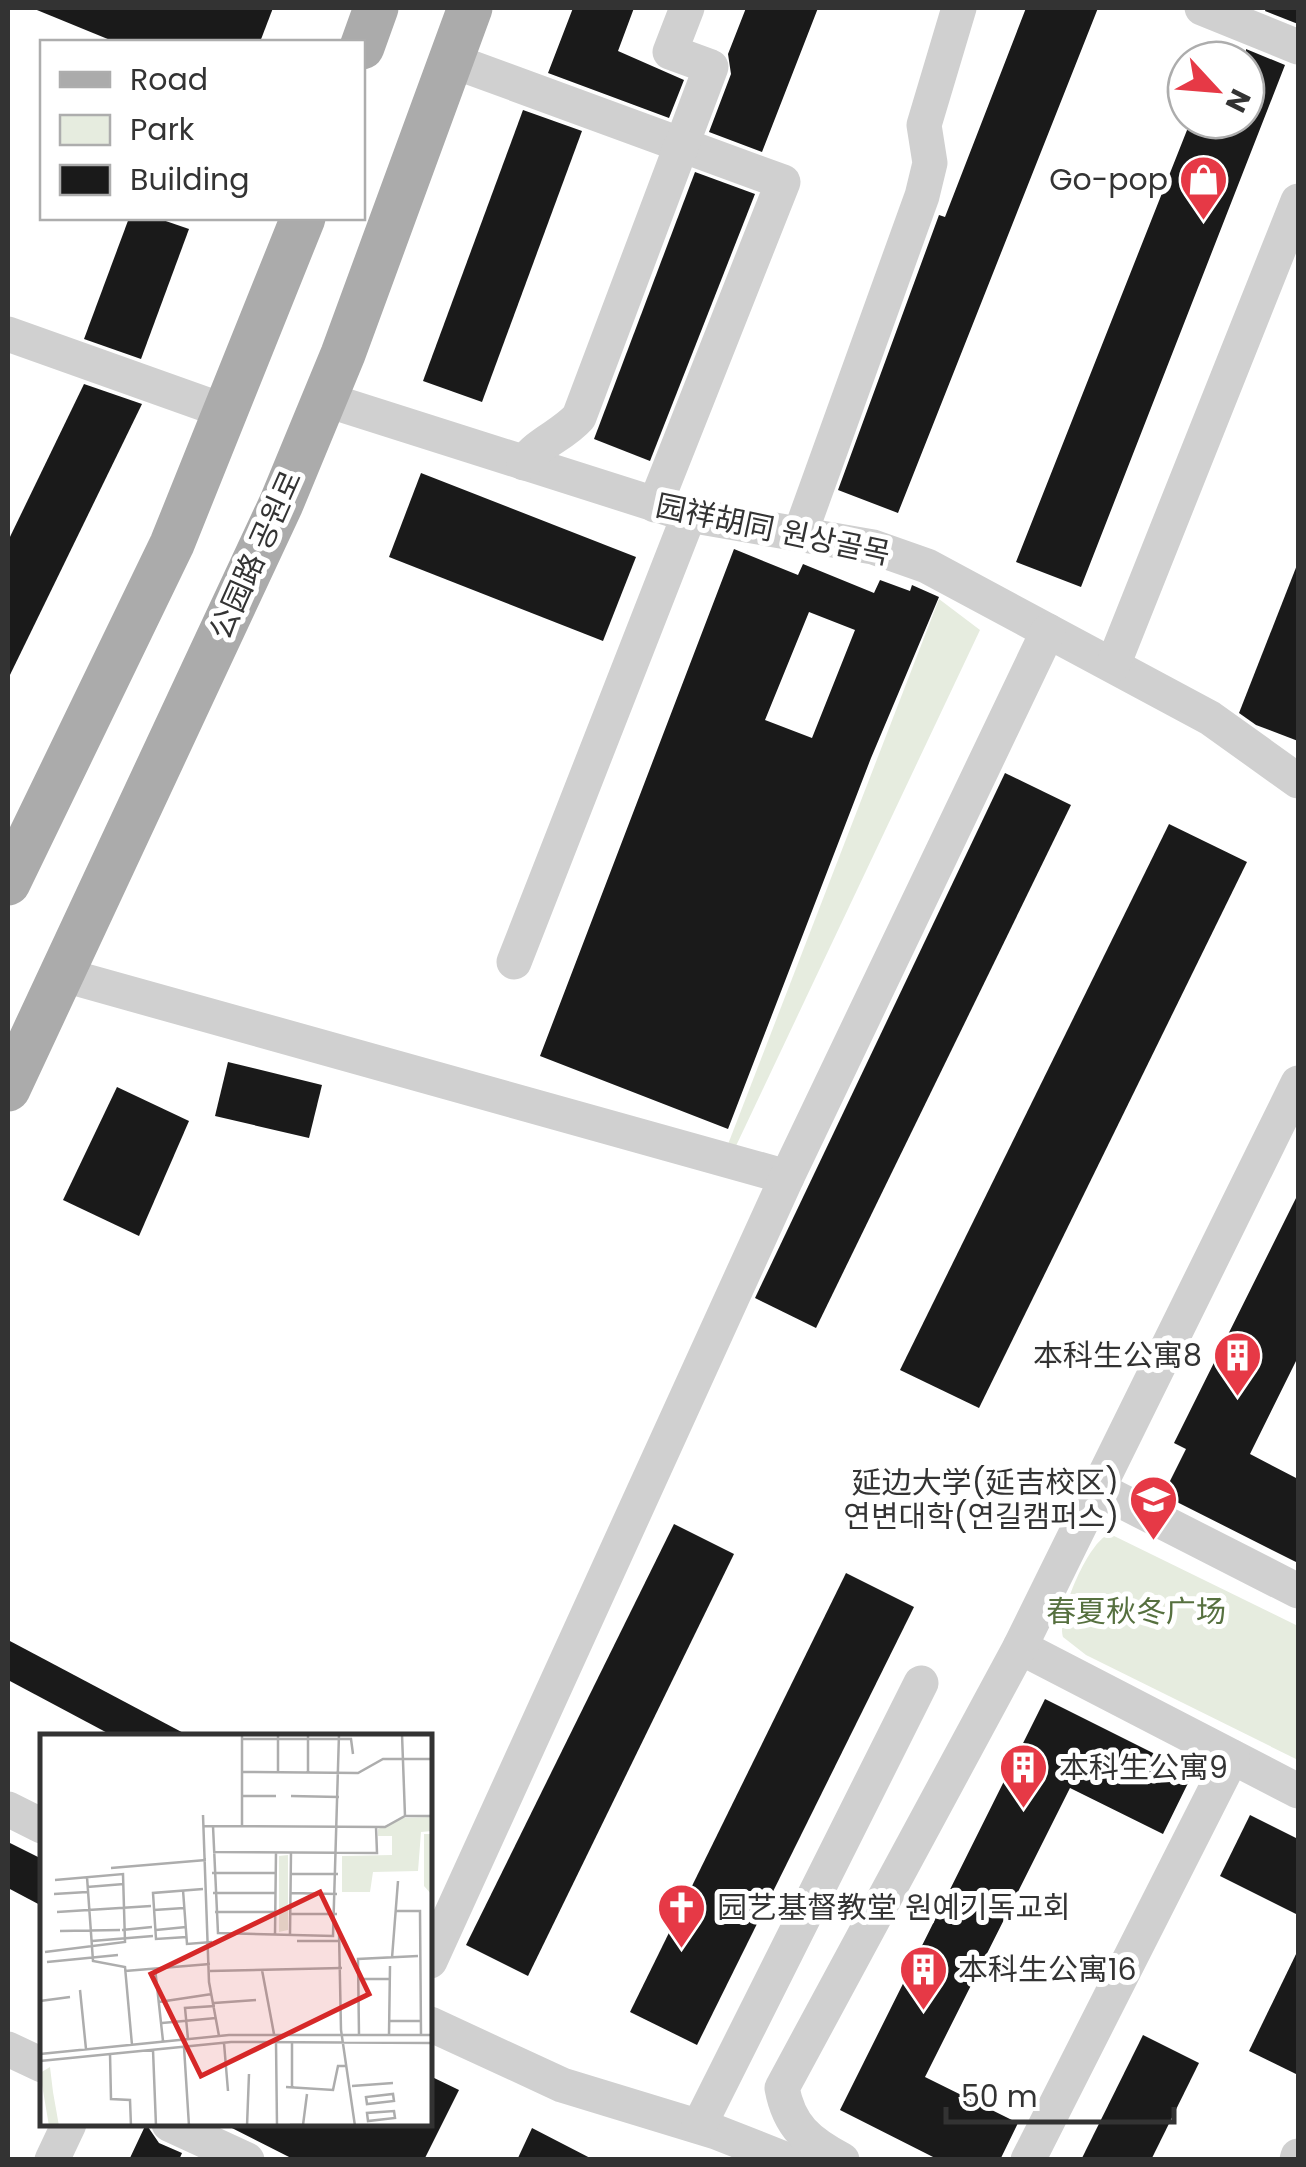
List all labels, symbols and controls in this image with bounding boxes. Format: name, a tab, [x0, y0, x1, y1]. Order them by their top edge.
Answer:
legend	[40, 40, 365, 220]
north arrow	[1166, 40, 1266, 140]
text: Road	[130, 58, 208, 101]
text: N	[1216, 83, 1260, 119]
text: Park	[130, 108, 195, 151]
shop icon: Go-pop	[1177, 154, 1229, 222]
text: Building	[130, 158, 250, 201]
place label: Go-pop	[1049, 158, 1168, 201]
street label: 公园路 공원로	[199, 463, 312, 646]
street label: 园祥胡同 원상골목	[652, 484, 894, 575]
building icon: 本科生公寓8	[1211, 1330, 1263, 1398]
place label: 本科生公寓8	[1033, 1334, 1202, 1377]
place label: 延边大学(延吉校区) 연변대학(연길캠퍼스)	[843, 1461, 1119, 1538]
school or university icon: 延边大学(延吉校区) 연변대학(연길캠퍼스)	[1128, 1474, 1180, 1542]
park label: 春夏秋冬广场	[1046, 1590, 1226, 1633]
inset map	[40, 1734, 432, 2127]
building icon: 本科生公寓9	[998, 1742, 1050, 1810]
place label: 本科生公寓9	[1059, 1746, 1228, 1789]
church icon: 园艺基督教堂 원예기독교회	[656, 1882, 708, 1950]
place label: 园艺基督教堂 원예기독교회	[717, 1886, 1071, 1929]
building icon: 本科生公寓16	[897, 1944, 949, 2012]
place label: 本科生公寓16	[958, 1948, 1137, 1991]
scale bar	[946, 2062, 1174, 2124]
text: 50 m	[961, 2075, 1038, 2118]

